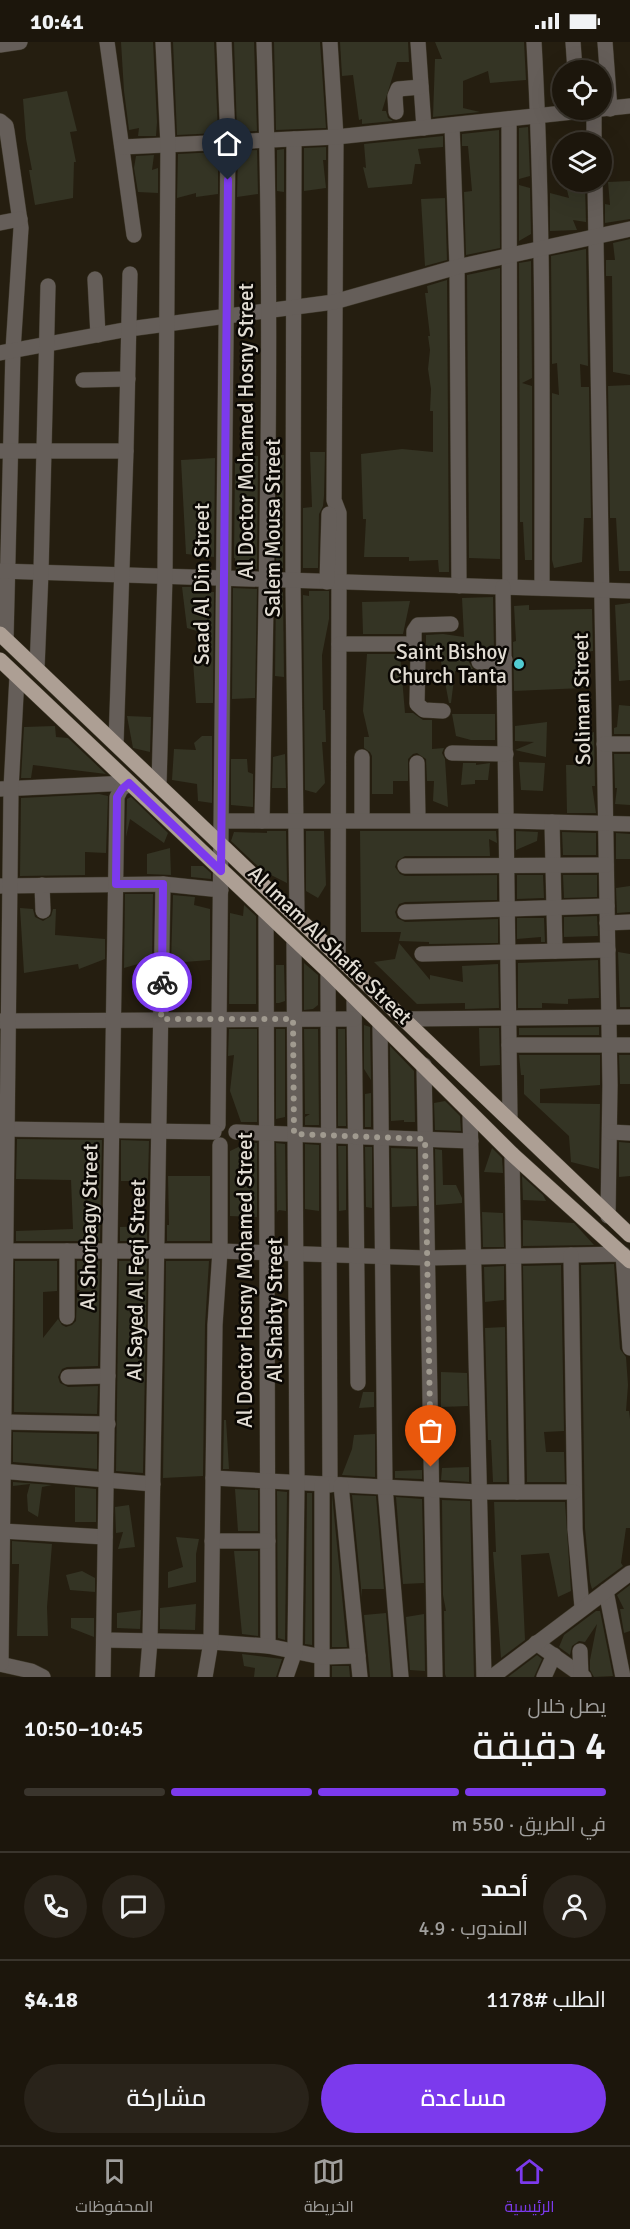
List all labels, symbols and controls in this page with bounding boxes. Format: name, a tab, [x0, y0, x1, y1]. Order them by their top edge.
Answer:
text: 10:41	[30, 8, 84, 35]
map controls	[552, 60, 612, 192]
button: locate	[552, 60, 612, 120]
pin	[202, 118, 253, 180]
icon: home	[211, 127, 244, 160]
button: layers	[552, 132, 612, 192]
street label: Al Doctor Mohamed Hosny Street	[233, 283, 259, 579]
street label: Salem Mousa Street	[260, 439, 286, 617]
street label: Saad Al Din Street	[189, 503, 215, 665]
street label: Soliman Street	[568, 633, 596, 765]
place label: Saint Bishoy Church Tanta	[389, 639, 507, 689]
marker: Saint Bishoy Church Tanta	[512, 657, 526, 671]
street label: Al Imam Al Shafie Street	[243, 860, 417, 1030]
courier	[132, 952, 192, 1012]
icon: bike	[146, 966, 179, 999]
street label: Al Doctor Hosny Mohamed Street	[232, 1132, 258, 1428]
street label: Al Shorbagy Street	[75, 1143, 103, 1311]
street label: Al Sayed Al Feqi Street	[121, 1179, 151, 1381]
street label: Al Shabty Street	[262, 1238, 288, 1382]
pin	[405, 1405, 456, 1467]
icon: bag	[414, 1414, 447, 1447]
text: يصل خلال	[527, 1694, 606, 1719]
text: 10:45–10:50	[24, 1715, 143, 1742]
text: 4 دقيقة	[473, 1722, 606, 1770]
text: في الطريق · 550 m	[451, 1812, 606, 1837]
button: phone	[24, 1875, 87, 1938]
button: chat	[102, 1875, 165, 1938]
text: أحمد	[481, 1875, 528, 1902]
button: person	[543, 1875, 606, 1938]
text: المندوب · 4.9	[419, 1916, 528, 1941]
text: $4.18	[24, 1986, 78, 2013]
text: الطلب #1178	[486, 1986, 606, 2013]
button: مشاركة	[24, 2064, 309, 2133]
button: مساعدة	[321, 2064, 606, 2133]
tab: المحفوظات	[75, 2155, 153, 2221]
tab: الخريطة	[304, 2155, 354, 2221]
tab: الرئيسية	[504, 2155, 555, 2221]

